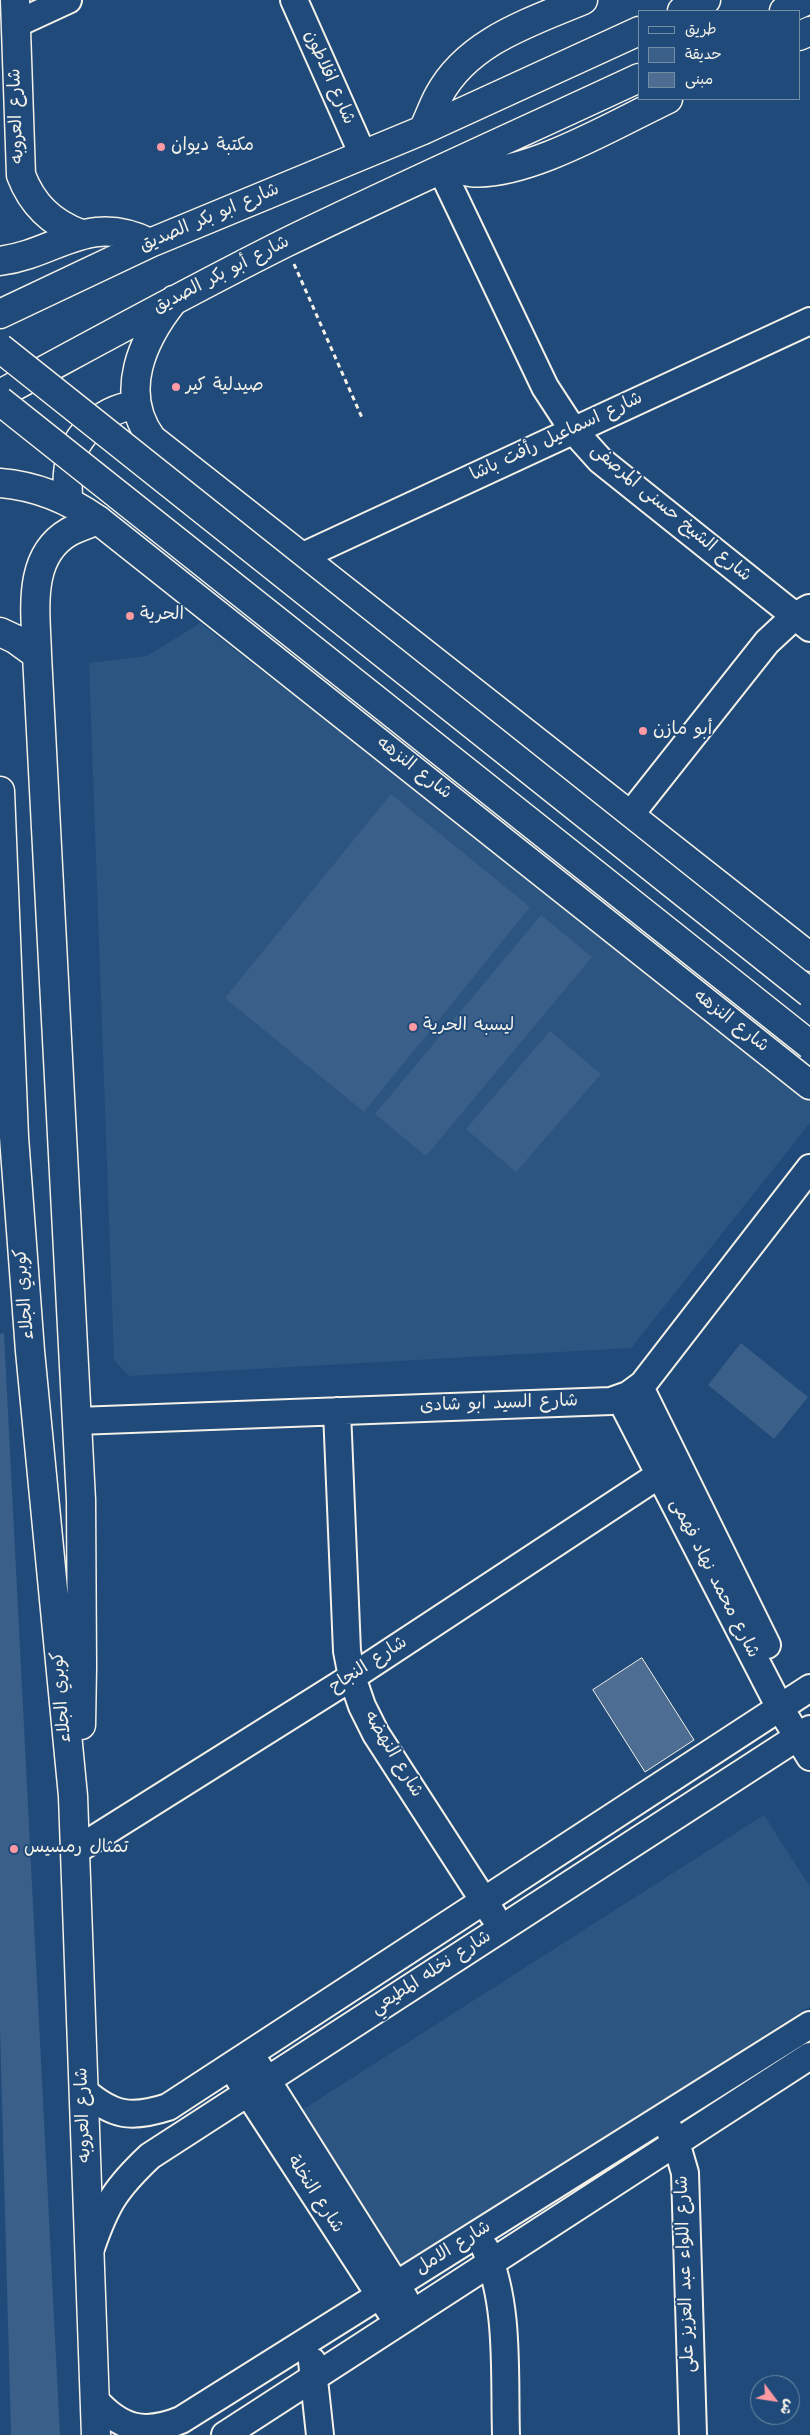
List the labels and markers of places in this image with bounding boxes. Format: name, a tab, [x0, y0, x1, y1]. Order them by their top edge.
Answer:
place label: مكتبة ديوان	[171, 136, 254, 158]
marker: مكتبة ديوان	[155, 141, 167, 153]
place label: صيدلية كير	[186, 376, 264, 398]
marker: صيدلية كير	[170, 381, 182, 393]
place label: الحرية	[140, 605, 184, 627]
marker: الحرية	[124, 610, 136, 622]
place label: أبو مازن	[653, 720, 712, 742]
marker: أبو مازن	[637, 725, 649, 737]
place label: ليسبه الحرية	[423, 1016, 514, 1038]
marker: ليسبه الحرية	[407, 1021, 419, 1033]
place label: تمثال رمسيس	[24, 1838, 128, 1860]
marker: تمثال رمسيس	[8, 1843, 20, 1855]

